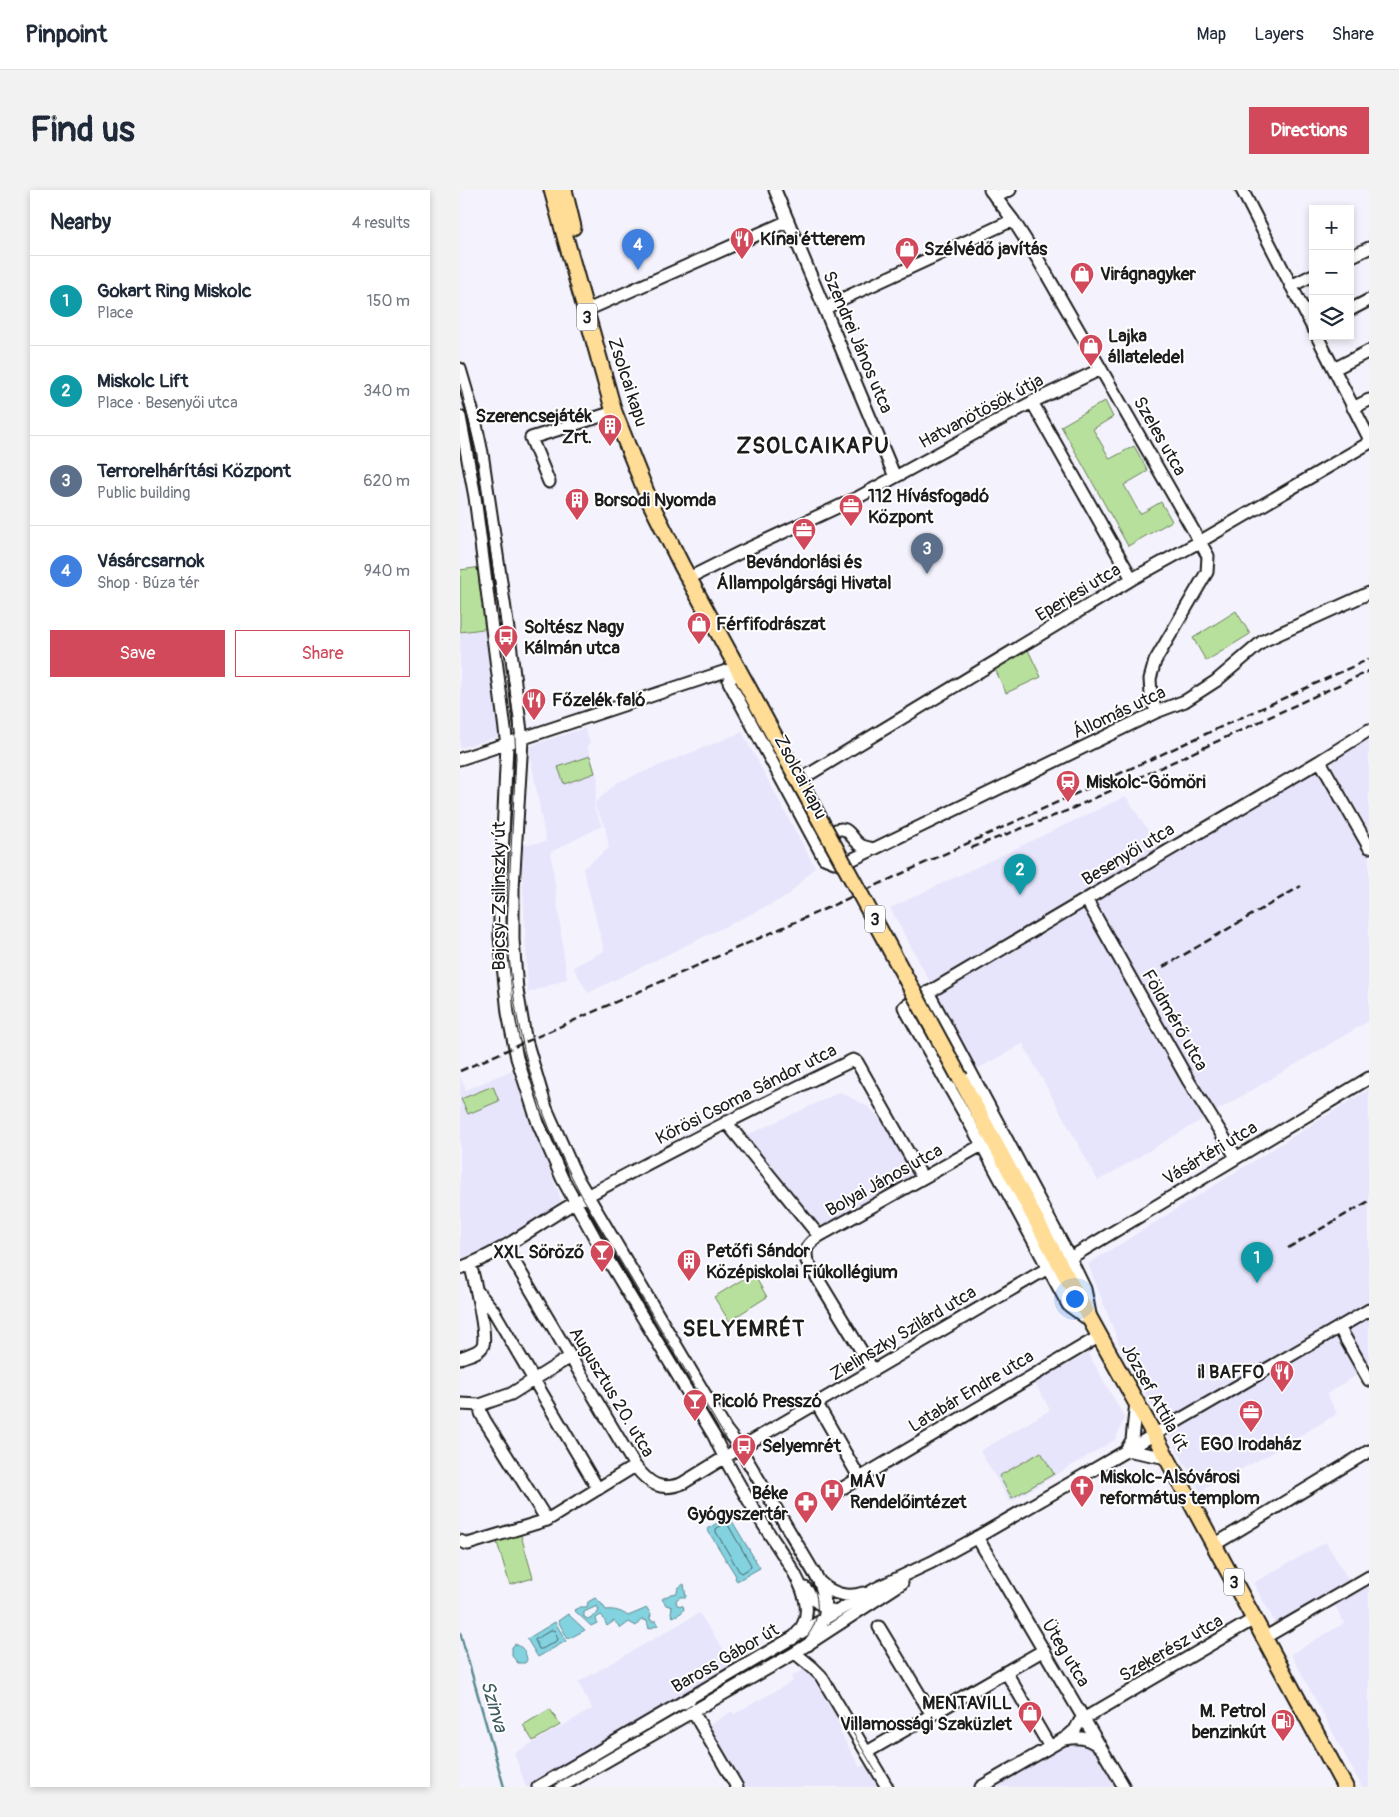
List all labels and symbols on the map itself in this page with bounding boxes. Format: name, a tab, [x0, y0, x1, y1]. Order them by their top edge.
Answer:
restaurant icon: Kínai étterem	[729, 226, 755, 260]
place label: Kínai étterem	[760, 228, 865, 251]
pin: 4	[622, 229, 654, 270]
shop icon: Szélvédő javítás	[894, 236, 920, 270]
place label: Szélvédő javítás	[924, 238, 1048, 261]
shop icon: Virágnagyker	[1069, 261, 1095, 295]
place label: Virágnagyker	[1100, 263, 1197, 286]
street label: Szendrei János utca	[817, 268, 898, 417]
road number: 3	[577, 304, 597, 330]
place label: Lajka állateledel	[1108, 325, 1184, 369]
shop icon: Lajka állateledel	[1078, 333, 1104, 367]
street label: Zsolcai kapu	[602, 335, 653, 430]
street label: Hatvanötösök útja	[915, 369, 1048, 454]
street label: Szeles utca	[1128, 393, 1191, 480]
place label: Szerencsejáték Zrt.	[476, 405, 592, 449]
building icon: Szerencsejáték Zrt.	[597, 413, 623, 447]
district label: ZSOLCAIKAPU	[736, 432, 890, 460]
place label: 112 Hívásfogadó Központ	[868, 485, 989, 529]
building icon: Borsodi Nyomda	[564, 487, 590, 521]
place label: Borsodi Nyomda	[594, 489, 717, 512]
office icon: 112 Hívásfogadó Központ	[838, 493, 864, 527]
office icon: Bevándorlási és Állampolgársági Hivatal	[791, 517, 817, 551]
pin: 3	[911, 533, 943, 574]
place label: Bevándorlási és Állampolgársági Hivatal	[717, 551, 891, 595]
street label: Eperjesi utca	[1032, 558, 1125, 627]
shop icon: Férfifodrászat	[686, 611, 712, 645]
place label: Férfifodrászat	[716, 613, 826, 636]
place label: Soltész Nagy Kálmán utca	[524, 616, 624, 660]
bus stop icon: Soltész Nagy Kálmán utca	[493, 624, 519, 658]
street label: Állomás utca	[1069, 681, 1169, 744]
restaurant icon: Főzelék faló	[521, 687, 547, 721]
place label: Főzelék faló	[552, 689, 645, 712]
street label: Zsolcai kapu	[769, 731, 832, 823]
station icon: Miskolc-Gömöri	[1055, 769, 1081, 803]
place label: Miskolc-Gömöri	[1086, 771, 1206, 794]
street label: Besenyői utca	[1078, 818, 1179, 891]
street label: Bajcsy-Zsilinszky út	[488, 821, 511, 971]
pin: 2	[1004, 854, 1036, 895]
road number: 3	[865, 906, 885, 932]
street label: Földmérő utca	[1136, 965, 1213, 1075]
street label: Kőrösi Csoma Sándor utca	[652, 1039, 841, 1150]
street label: Vásártéri utca	[1159, 1116, 1262, 1191]
street label: Bolyai János utca	[822, 1139, 947, 1222]
bar icon: XXL Söröző	[589, 1239, 615, 1273]
place label: Petőfi Sándor Középiskolai Fiúkollégium	[706, 1240, 898, 1284]
place label: XXL Söröző	[494, 1241, 584, 1264]
pin: 1	[1241, 1242, 1273, 1283]
building icon: Petőfi Sándor Középiskolai Fiúkollégium	[676, 1248, 702, 1282]
street label: Zielinszky Szilárd utca	[826, 1281, 980, 1386]
your location	[1062, 1286, 1088, 1312]
district label: SELYEMRÉT	[682, 1315, 806, 1343]
street label: Augusztus 20. utca	[564, 1323, 660, 1462]
street label: József Attila út	[1116, 1340, 1194, 1455]
street label: Latabár Endre utca	[904, 1345, 1038, 1438]
restaurant icon: il BAFFO	[1269, 1359, 1295, 1393]
place label: il BAFFO	[1198, 1361, 1265, 1384]
bar icon: Picoló Presszó	[682, 1388, 708, 1422]
place label: Picoló Presszó	[712, 1390, 822, 1413]
office icon: EGO Irodaház	[1238, 1399, 1264, 1433]
bus stop icon: Selyemrét	[731, 1433, 757, 1467]
place label: EGO Irodaház	[1201, 1433, 1302, 1456]
place label: Selyemrét	[762, 1435, 842, 1458]
place label: Miskolc-Alsóvárosi református templom	[1100, 1466, 1260, 1510]
place label: MÁV Rendelőintézet	[850, 1470, 967, 1514]
church icon: Miskolc-Alsóvárosi református templom	[1069, 1474, 1095, 1508]
hospital icon: MÁV Rendelőintézet	[819, 1478, 845, 1512]
place label: Béke Gyógyszertár	[687, 1482, 789, 1526]
pharmacy icon: Béke Gyógyszertár	[793, 1490, 819, 1524]
road number: 3	[1224, 1568, 1244, 1595]
street label: Szekerész utca	[1115, 1609, 1227, 1687]
street label: Üteg utca	[1036, 1615, 1095, 1691]
street label: Baross Gábor út	[668, 1618, 784, 1698]
water label: Szinva	[475, 1678, 513, 1736]
place label: MENTAVILL Villamossági Szaküzlet	[840, 1692, 1013, 1736]
shop icon: MENTAVILL Villamossági Szaküzlet	[1017, 1700, 1043, 1734]
place label: M. Petrol benzinkút	[1192, 1700, 1267, 1744]
fuel station icon: M. Petrol benzinkút	[1270, 1708, 1296, 1742]

